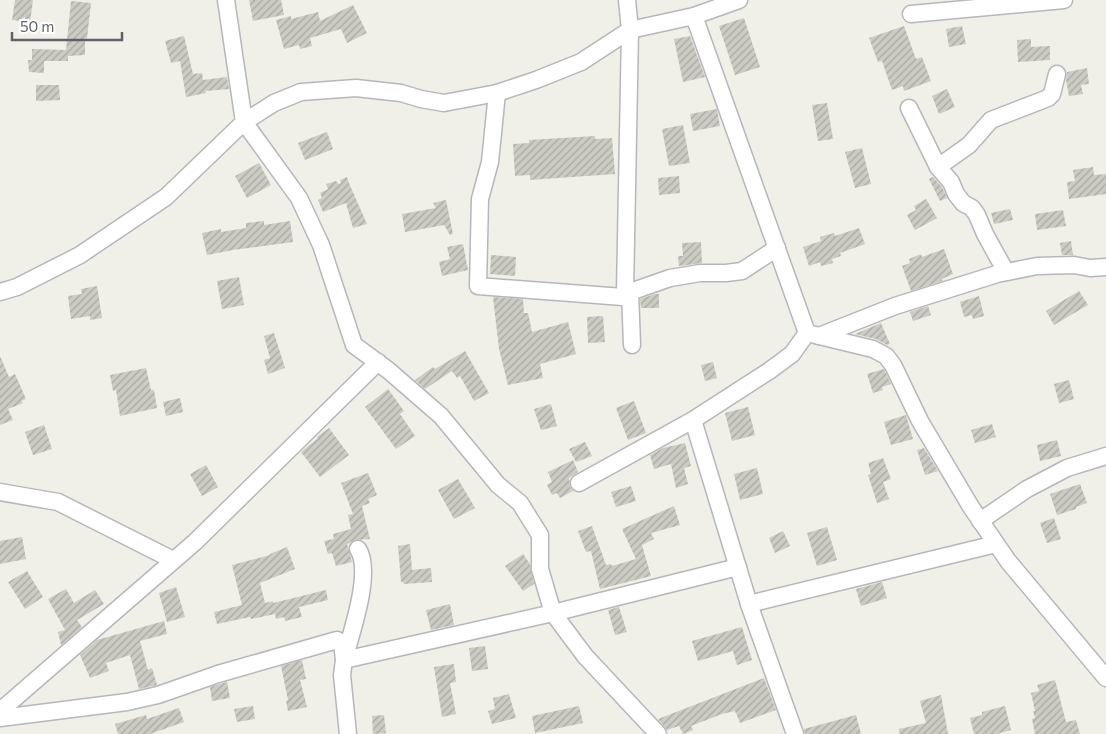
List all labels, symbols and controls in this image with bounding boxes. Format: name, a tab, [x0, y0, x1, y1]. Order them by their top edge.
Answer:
scale bar	[12, 10, 122, 42]
text: 50 m	[20, 17, 54, 35]

